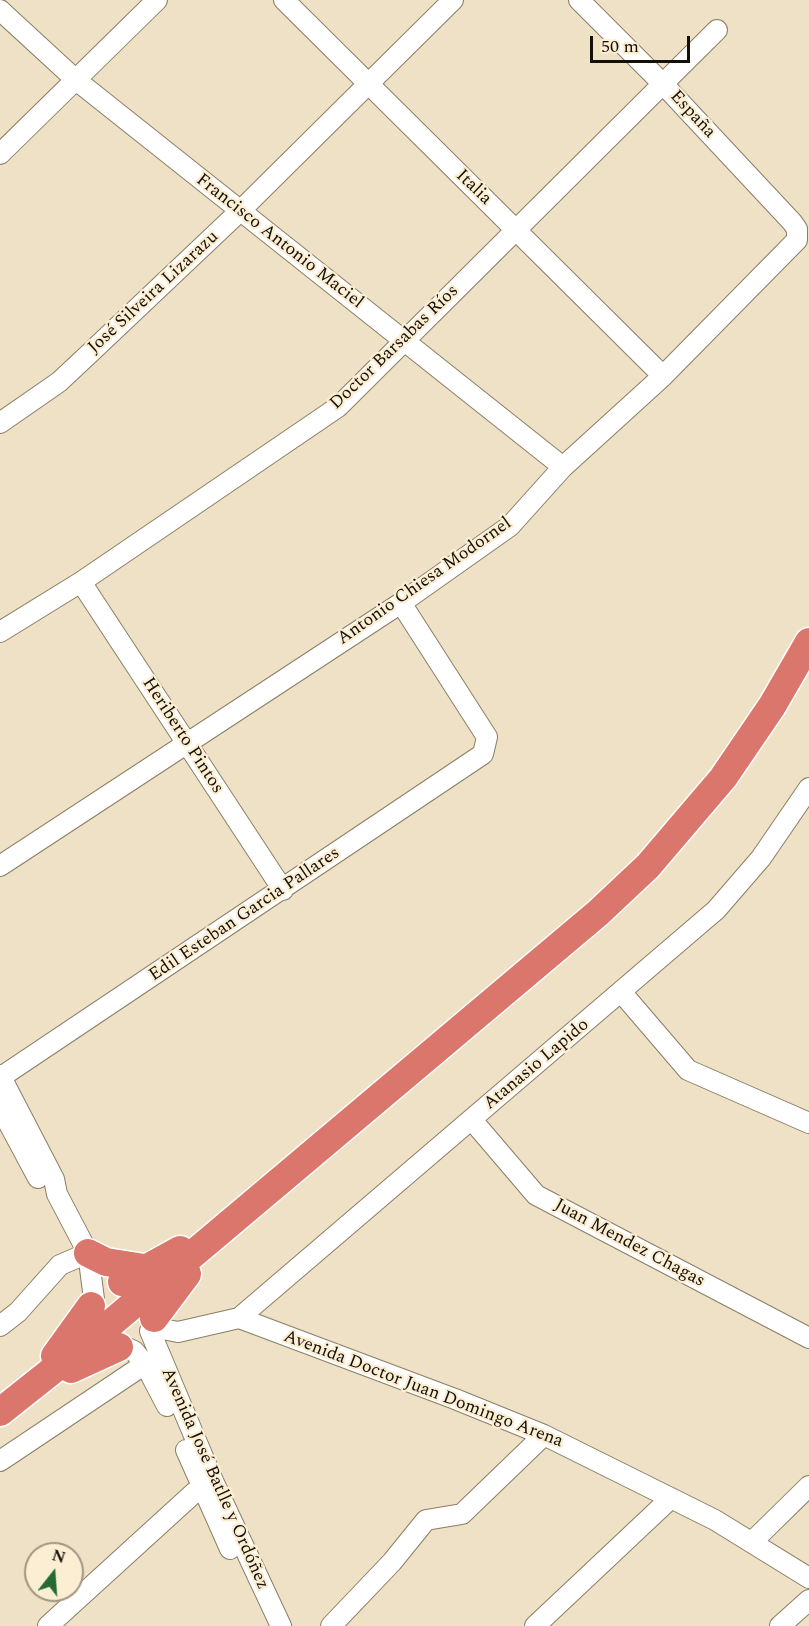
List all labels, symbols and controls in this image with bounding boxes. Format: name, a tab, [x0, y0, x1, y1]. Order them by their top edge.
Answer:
scale bar	[593, 24, 694, 62]
text: 50 m	[601, 33, 639, 60]
street label: España	[664, 86, 720, 144]
street label: Italia	[450, 166, 496, 210]
street label: Francisco Antonio Maciel	[191, 170, 367, 314]
street label: José Silveira Lizarazu	[84, 227, 224, 359]
street label: Doctor Barsabas Ríos	[326, 281, 464, 415]
street label: Antonio Chiesa Modornel	[334, 514, 516, 650]
street label: Heriberto Pintos	[136, 674, 228, 798]
street label: Edil Esteban Garcia Pallares	[145, 843, 345, 987]
street label: Atanasio Lapido	[480, 1015, 594, 1115]
street label: Juan Mendez Chagas	[550, 1195, 708, 1293]
street label: Avenida Doctor Juan Domingo Arena	[280, 1327, 566, 1453]
street label: Avenida José Batlle y Ordóñez	[155, 1365, 273, 1593]
north arrow	[24, 1542, 84, 1602]
text: N	[49, 1543, 68, 1570]

